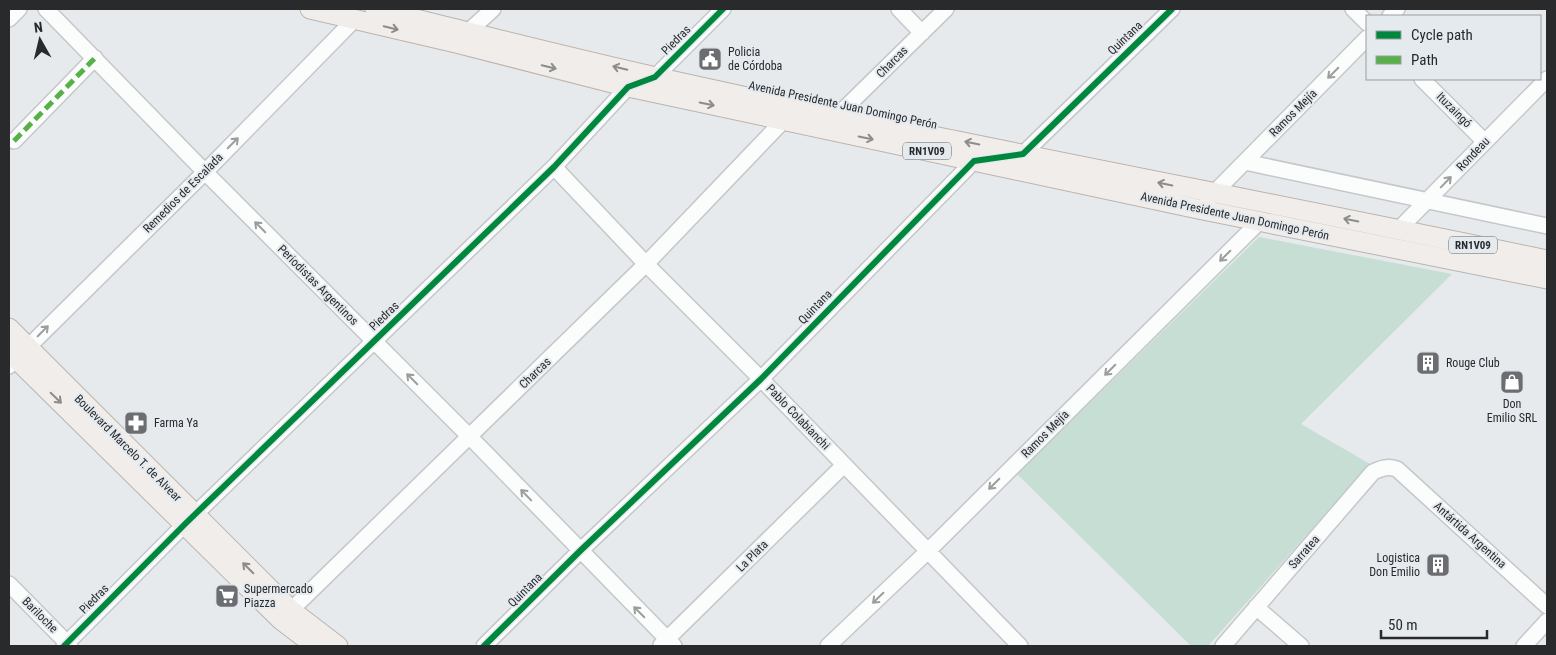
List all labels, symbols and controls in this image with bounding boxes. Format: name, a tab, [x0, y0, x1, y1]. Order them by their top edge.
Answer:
north arrow	[15, 15, 65, 65]
legend	[1366, 15, 1541, 80]
street label: Quintana	[1105, 18, 1145, 58]
text: N	[33, 19, 44, 36]
street label: Piedras	[658, 22, 694, 58]
one-way arrow	[383, 24, 399, 33]
text: Cycle path	[1411, 26, 1473, 44]
street label: Charcas	[873, 43, 911, 81]
place label: Policia de Córdoba	[728, 45, 783, 73]
public building icon: Policia de Córdoba	[697, 46, 723, 72]
text: Path	[1411, 51, 1438, 69]
one-way arrow	[540, 63, 556, 72]
one-way arrow	[612, 63, 628, 72]
one-way arrow	[1327, 67, 1339, 79]
street label: Avenida Presidente Juan Domingo Perón	[747, 78, 939, 132]
street label: Ramos Mejía	[1266, 86, 1320, 140]
street label: Ituzaingó	[1434, 90, 1474, 130]
one-way arrow	[699, 100, 715, 109]
one-way arrow	[858, 134, 874, 143]
street label: Rondeau	[1454, 134, 1493, 174]
one-way arrow	[227, 137, 239, 149]
one-way arrow	[965, 138, 981, 148]
road number: RN1V09	[903, 142, 951, 160]
street label: Remedios de Escalada	[140, 150, 226, 236]
one-way arrow	[1440, 176, 1452, 188]
one-way arrow	[1158, 179, 1174, 188]
street label: Avenida Presidente Juan Domingo Perón	[1139, 189, 1331, 243]
one-way arrow	[1344, 215, 1360, 224]
one-way arrow	[254, 221, 267, 233]
road number: RN1V09	[1449, 236, 1497, 254]
street label: Periodistas Argentinos	[275, 242, 361, 328]
one-way arrow	[1219, 250, 1232, 262]
street label: Quintana	[795, 287, 835, 327]
street label: Piedras	[366, 299, 402, 333]
one-way arrow	[37, 326, 49, 338]
building icon: Rouge Club	[1415, 350, 1441, 376]
street label: Charcas	[516, 355, 554, 391]
place label: Rouge Club	[1446, 356, 1500, 370]
one-way arrow	[1104, 364, 1116, 376]
shop icon: Don Emilio SRL	[1499, 369, 1525, 395]
one-way arrow	[406, 373, 419, 385]
street label: Pablo Colabianchi	[763, 381, 833, 453]
one-way arrow	[50, 392, 62, 404]
street label: Boulevard Marcelo T. de Alvear	[72, 392, 185, 505]
place label: Don Emilio SRL	[1487, 397, 1537, 425]
street label: Ramos Mejía	[1018, 407, 1072, 461]
pharmacy icon: Farma Ya	[123, 410, 149, 436]
place label: Farma Ya	[154, 416, 198, 430]
one-way arrow	[989, 478, 1001, 490]
one-way arrow	[520, 489, 532, 502]
street label: Antártida Argentina	[1431, 499, 1509, 571]
street label: Sarratea	[1286, 532, 1322, 572]
street label: La Plata	[733, 537, 771, 575]
place label: Logistica Don Emilio	[1369, 551, 1420, 579]
building icon: Logistica Don Emilio	[1425, 552, 1451, 578]
one-way arrow	[242, 562, 255, 574]
street label: Quintana	[505, 570, 545, 610]
street label: Piedras	[76, 581, 112, 617]
place label: Supermercado Piazza	[244, 582, 313, 610]
supermarket icon: Supermercado Piazza	[214, 583, 240, 609]
one-way arrow	[872, 592, 885, 604]
street label: Bariloche	[19, 594, 61, 636]
one-way arrow	[634, 606, 646, 618]
scale bar	[1381, 608, 1487, 640]
text: 50 m	[1388, 616, 1418, 634]

